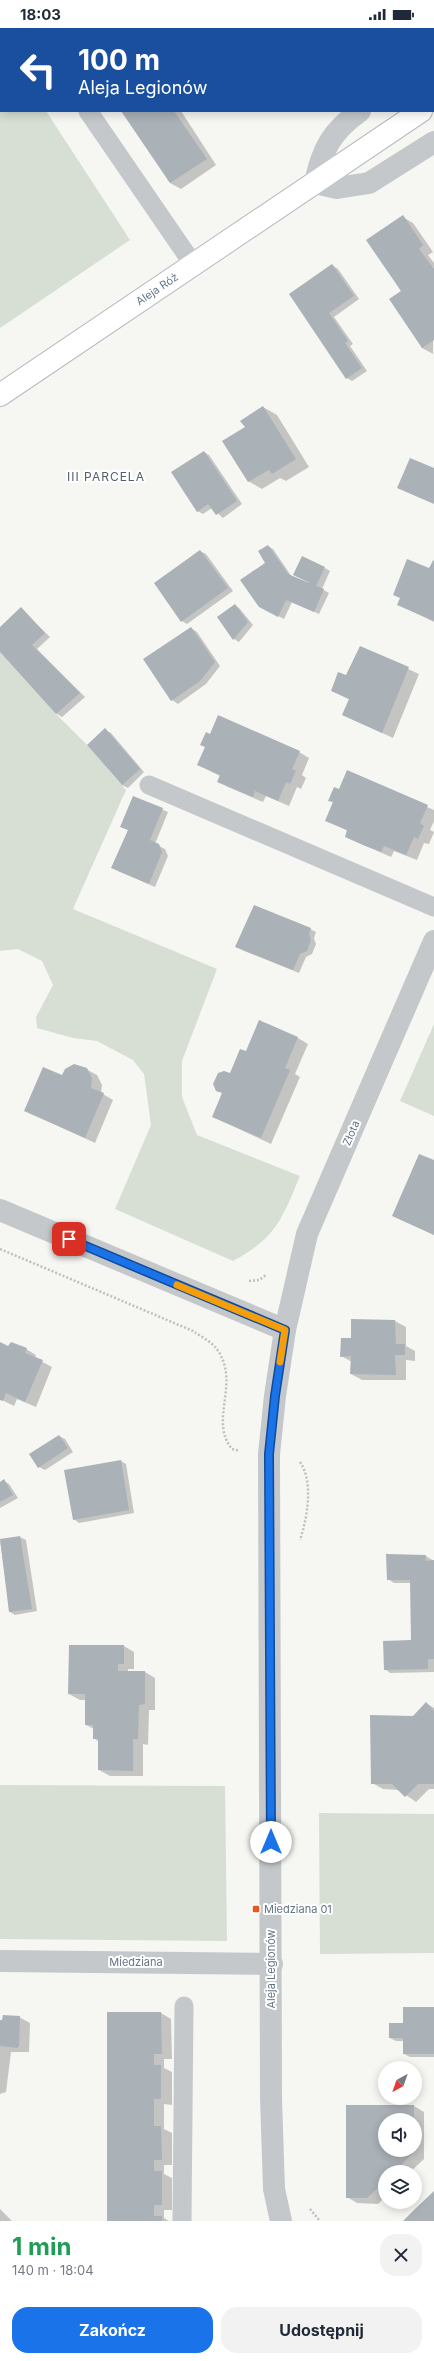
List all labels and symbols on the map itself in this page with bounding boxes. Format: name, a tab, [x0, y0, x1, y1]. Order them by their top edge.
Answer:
street label: Aleja Róż	[133, 270, 181, 308]
district label: III PARCELA	[67, 469, 145, 484]
street label: Złota	[339, 1118, 363, 1148]
pin	[52, 1222, 86, 1256]
position arrow	[250, 1821, 292, 1863]
place label: Miedziana 01	[264, 1902, 332, 1916]
marker: Miedziana 01	[251, 1904, 261, 1914]
street label: Aleja Legionów	[264, 1929, 278, 2009]
street label: Miedziana	[109, 1955, 163, 1969]
north arrow	[378, 2061, 422, 2105]

